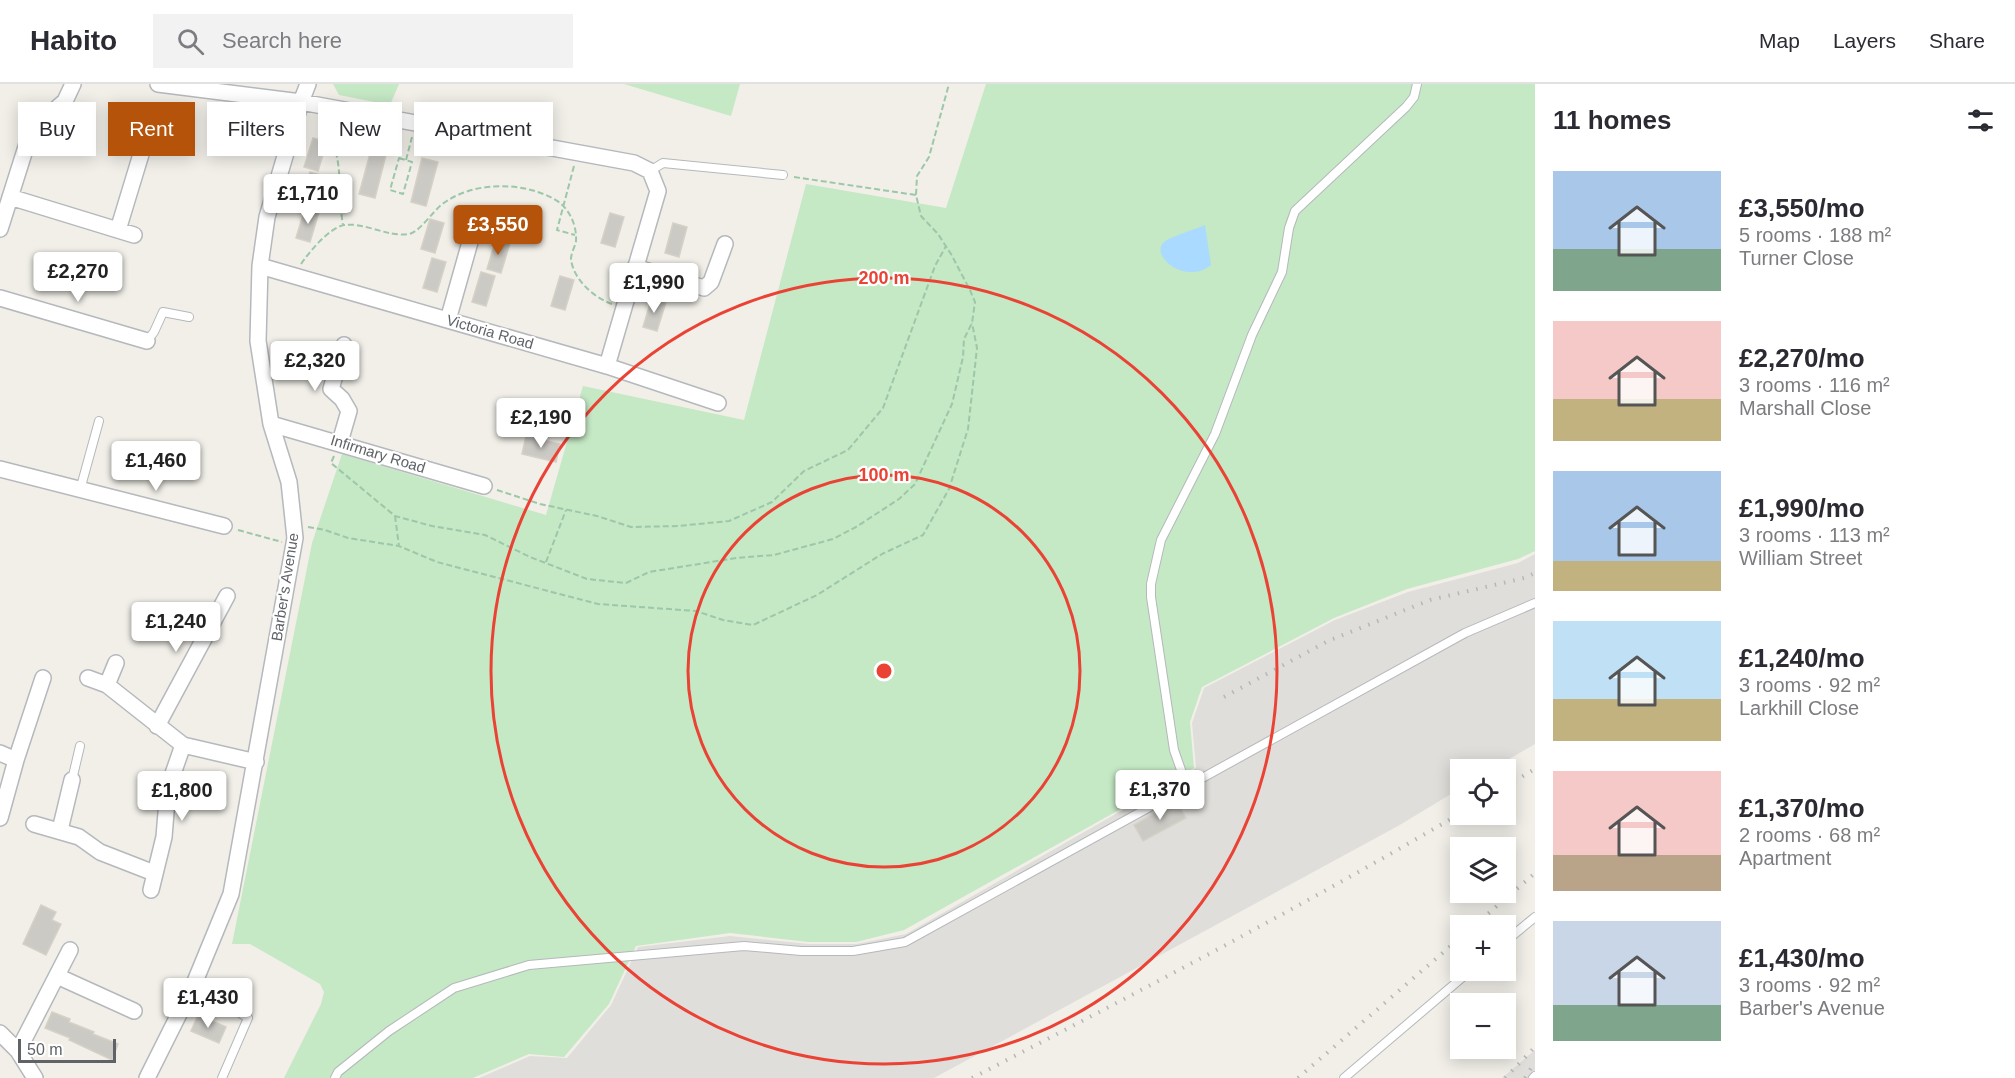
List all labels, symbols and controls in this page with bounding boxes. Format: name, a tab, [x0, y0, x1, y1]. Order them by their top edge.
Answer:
search box	[153, 14, 573, 68]
text: Habito	[30, 25, 117, 56]
icon: search	[174, 25, 207, 58]
text: Search here	[222, 28, 342, 53]
text: Map	[1759, 29, 1800, 52]
text: Layers	[1833, 29, 1896, 52]
text: Share	[1929, 29, 1985, 52]
chip: Buy	[18, 102, 96, 156]
chip: Rent	[108, 102, 195, 156]
chip: Filters	[207, 102, 306, 156]
chip: New	[318, 102, 402, 156]
chip: Apartment	[414, 102, 553, 156]
icon: filters	[1964, 104, 1997, 137]
text: 11 homes	[1553, 105, 1672, 135]
pin: £1,710	[259, 174, 357, 225]
text: £1,710	[277, 182, 339, 204]
text: £3,550/mo	[1739, 193, 1865, 223]
icon: home	[1601, 195, 1673, 267]
pin: £3,550	[449, 205, 547, 256]
text: £3,550	[467, 213, 529, 235]
text: 5 rooms · 188 m²	[1739, 224, 1891, 246]
text: Turner Close	[1739, 247, 1854, 269]
pin: £2,270	[29, 252, 127, 303]
text: £2,270	[47, 260, 109, 282]
pin: £1,990	[605, 263, 703, 314]
text: 200 m	[858, 268, 910, 288]
text: £1,990	[623, 271, 685, 293]
street label: Victoria Road	[445, 311, 536, 352]
pin: £2,320	[266, 341, 364, 392]
text: £2,270/mo	[1739, 343, 1865, 373]
icon: home	[1601, 345, 1673, 417]
text: £2,320	[284, 349, 346, 371]
text: 3 rooms · 116 m²	[1739, 374, 1890, 396]
text: Marshall Close	[1739, 397, 1871, 419]
pin: £2,190	[492, 398, 590, 449]
text: £2,190	[510, 406, 572, 428]
street label: Infirmary Road	[329, 431, 428, 476]
pin: £1,460	[107, 441, 205, 492]
text: £1,460	[125, 449, 187, 471]
text: 100 m	[858, 465, 910, 485]
text: £1,990/mo	[1739, 493, 1865, 523]
icon: home	[1601, 495, 1673, 567]
text: 3 rooms · 113 m²	[1739, 524, 1890, 546]
street label: Barber's Avenue	[268, 532, 301, 642]
text: William Street	[1739, 547, 1862, 569]
pin: £1,240	[127, 602, 225, 653]
text: £1,240	[145, 610, 207, 632]
text: £1,240/mo	[1739, 643, 1865, 673]
icon: home	[1601, 645, 1673, 717]
centre of rings	[874, 661, 894, 681]
text: 3 rooms · 92 m²	[1739, 674, 1880, 696]
text: Larkhill Close	[1739, 697, 1859, 719]
map controls	[1450, 759, 1516, 1059]
button: locate	[1450, 759, 1516, 825]
pin: £1,370	[1111, 770, 1209, 821]
pin: £1,800	[133, 771, 231, 822]
text: £1,370	[1129, 778, 1191, 800]
text: £1,800	[151, 779, 213, 801]
text: £1,370/mo	[1739, 793, 1865, 823]
icon: home	[1601, 795, 1673, 867]
text: 2 rooms · 68 m²	[1739, 824, 1880, 846]
button: layers	[1450, 837, 1516, 903]
text: Apartment	[1739, 847, 1831, 869]
button: +	[1450, 915, 1516, 981]
text: £1,430/mo	[1739, 943, 1865, 973]
icon: home	[1601, 945, 1673, 1017]
text: 3 rooms · 92 m²	[1739, 974, 1880, 996]
pin: £1,430	[159, 978, 257, 1029]
text: £1,430	[177, 986, 239, 1008]
button: −	[1450, 993, 1516, 1059]
text: Barber's Avenue	[1739, 997, 1885, 1019]
scale bar	[18, 1036, 116, 1064]
text: 50 m	[27, 1041, 63, 1058]

